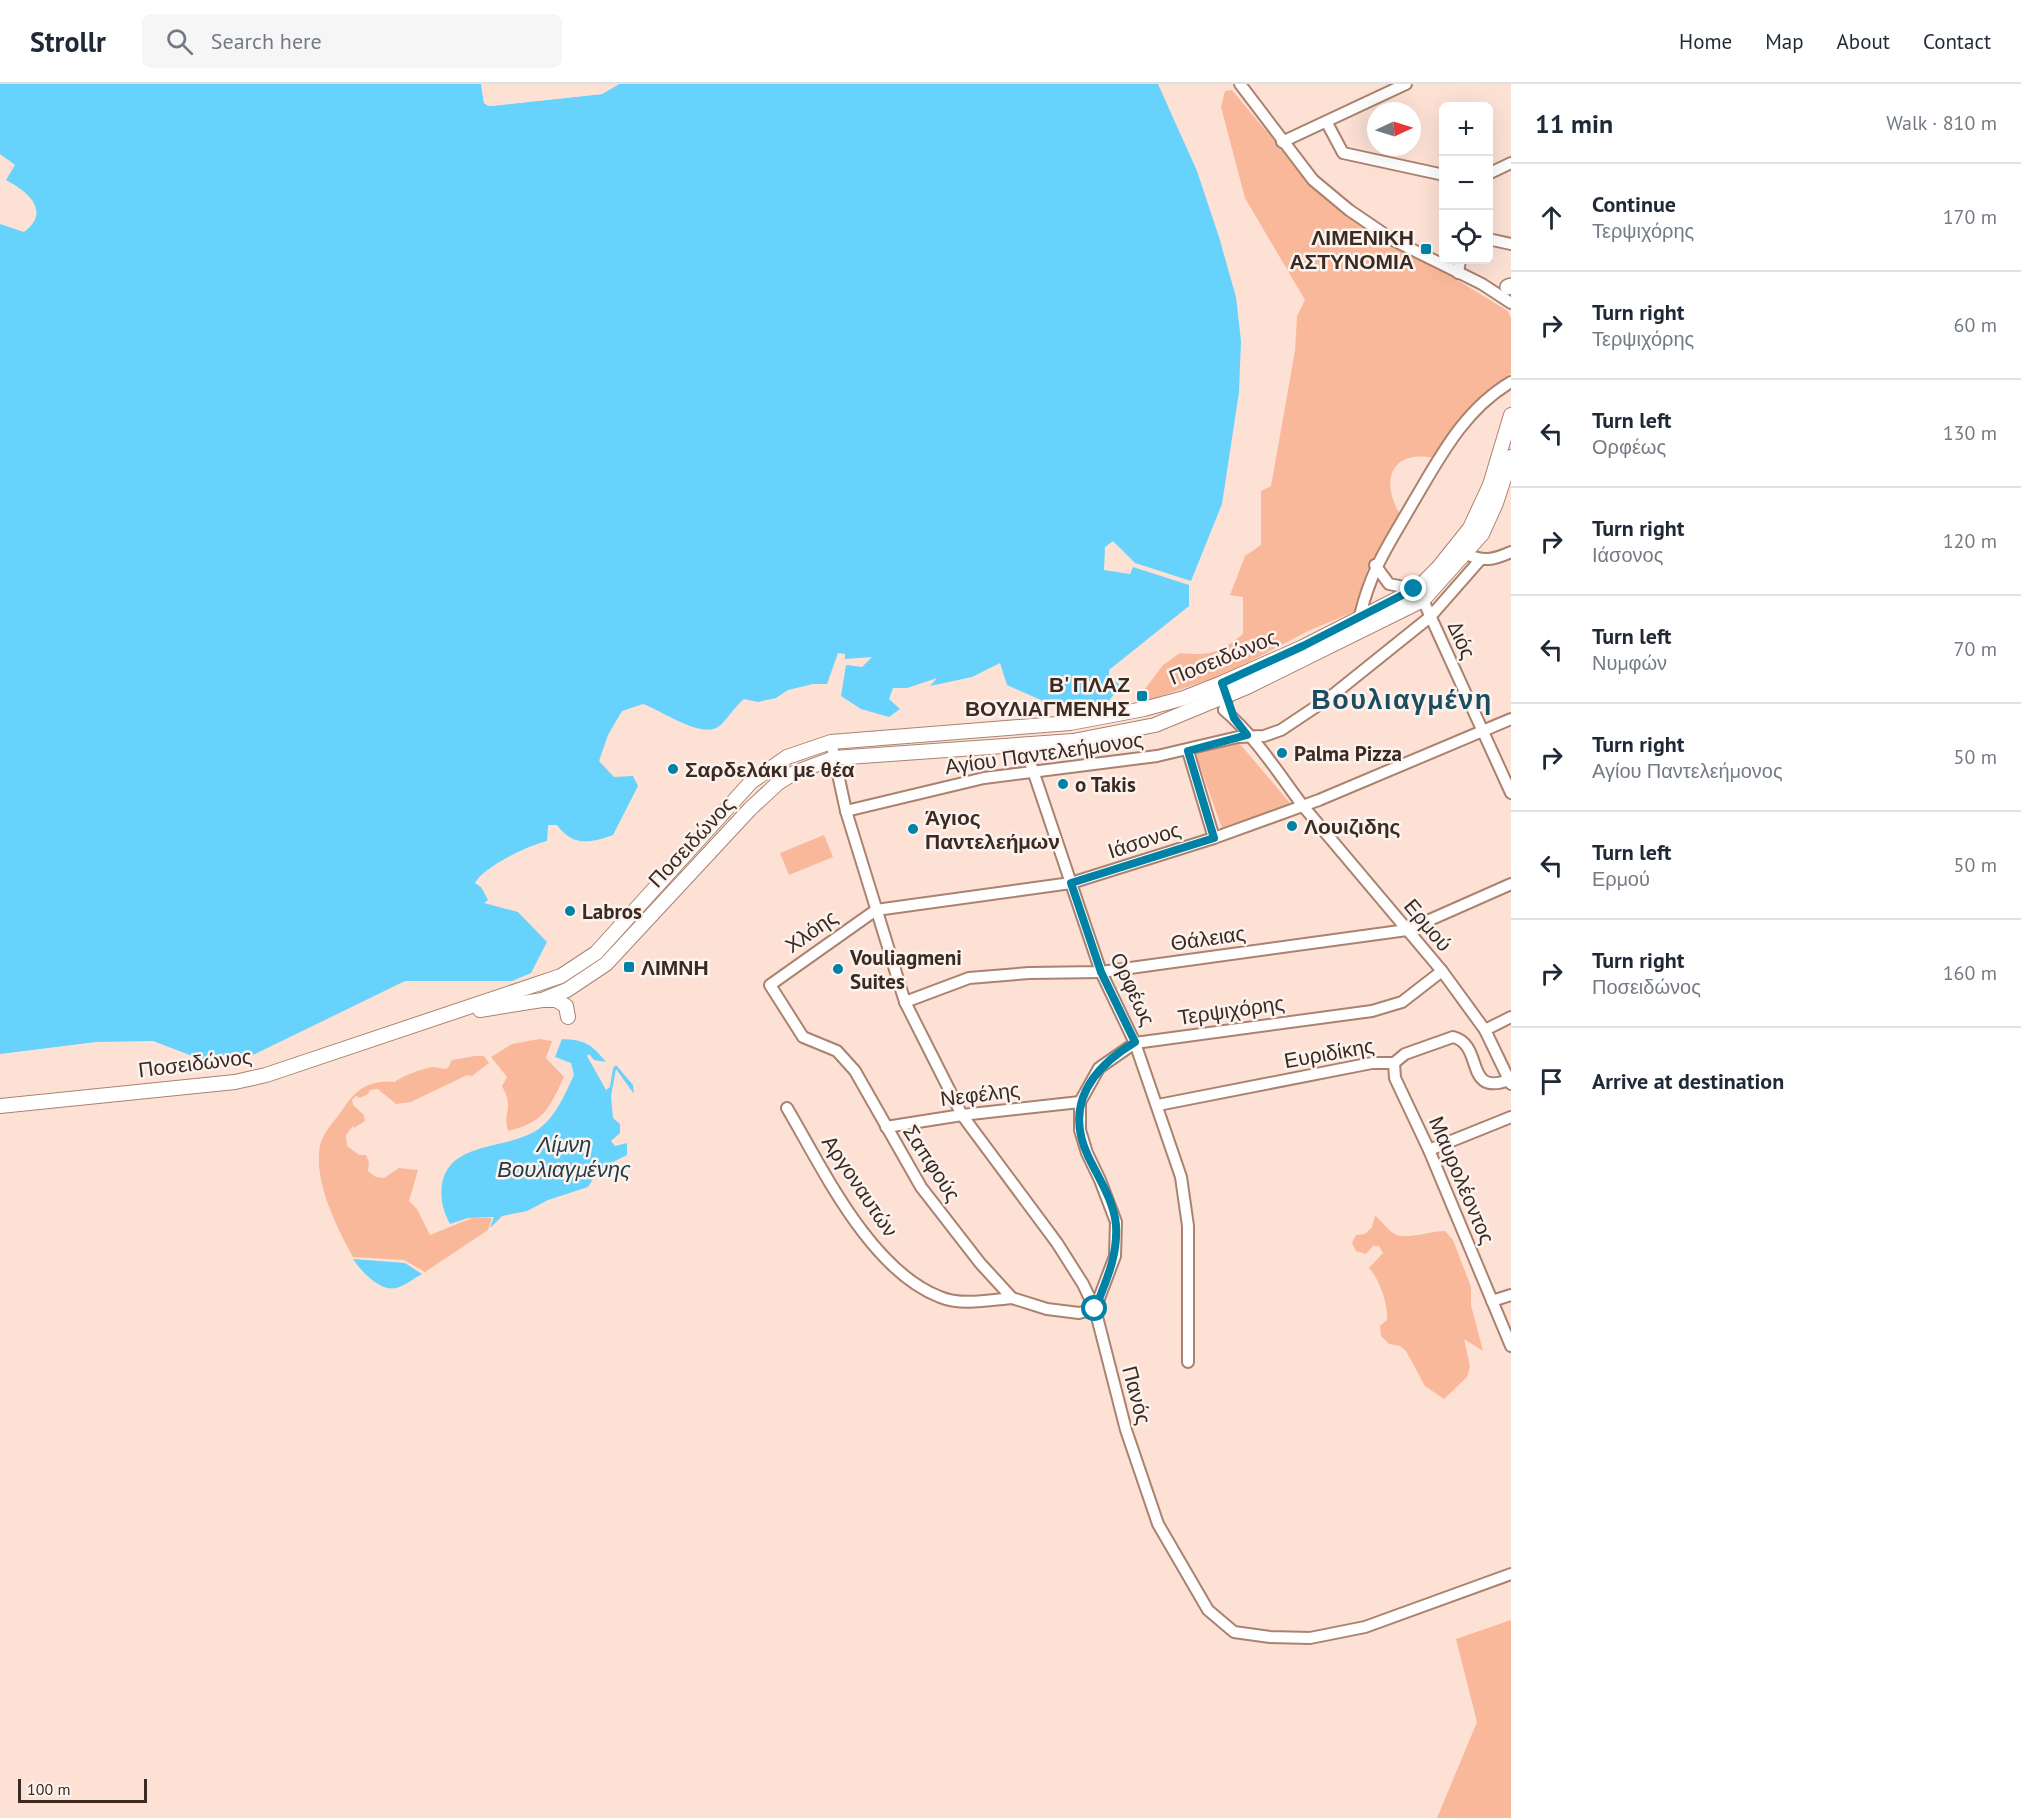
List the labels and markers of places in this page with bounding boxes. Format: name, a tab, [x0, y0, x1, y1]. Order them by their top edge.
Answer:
place label: ΛΙΜΕΝΙΚΗ ΑΣΤΥΝΟΜΙΑ	[1289, 224, 1414, 275]
marker: ΛΙΜΕΝΙΚΗ ΑΣΤΥΝΟΜΙΑ	[1419, 242, 1433, 256]
place label: Β' ΠΛΑΖ ΒΟΥΛΙΑΓΜΕΝΗΣ	[965, 671, 1130, 722]
marker: Β' ΠΛΑΖ ΒΟΥΛΙΑΓΜΕΝΗΣ	[1135, 689, 1149, 703]
place label: Palma Pizza	[1294, 740, 1402, 767]
marker: Palma Pizza	[1275, 746, 1289, 760]
place label: Σαρδελάκι με θέα	[685, 756, 854, 783]
marker: Σαρδελάκι με θέα	[666, 762, 680, 776]
place label: o Takis	[1075, 771, 1136, 798]
marker: o Takis	[1056, 777, 1070, 791]
place label: Άγιος Παντελεήμων	[925, 804, 1060, 855]
place label: Λουιζιδης	[1304, 813, 1400, 840]
marker: Λουιζιδης	[1285, 819, 1299, 833]
marker: Άγιος Παντελεήμων	[906, 822, 920, 836]
place label: Labros	[582, 898, 642, 925]
marker: Labros	[563, 904, 577, 918]
place label: Vouliagmeni Suites	[849, 944, 962, 995]
place label: ΛΙΜΝΗ	[641, 954, 709, 981]
marker: ΛΙΜΝΗ	[622, 960, 636, 974]
marker: Vouliagmeni Suites	[831, 962, 845, 976]

